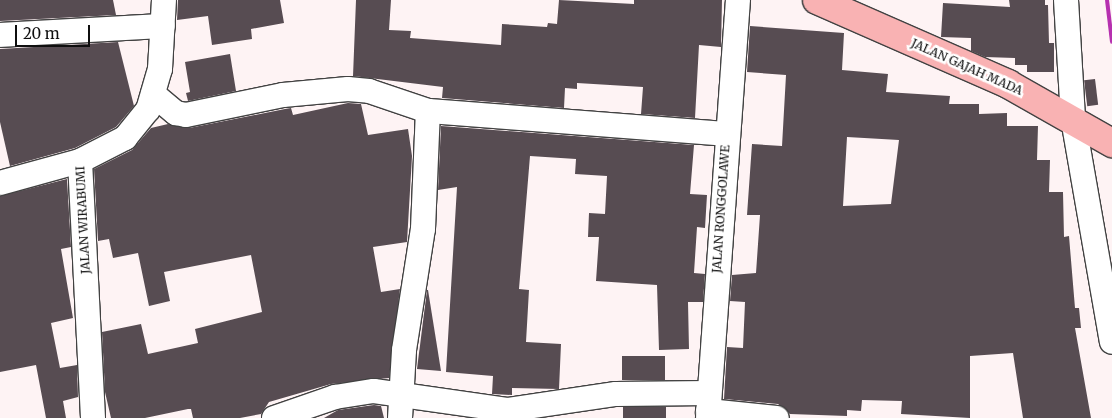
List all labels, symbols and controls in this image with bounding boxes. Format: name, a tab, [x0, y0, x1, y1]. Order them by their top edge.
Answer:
scale bar	[18, 15, 92, 47]
text: 20 m	[23, 24, 60, 43]
street label: JALAN GAJAH MADA	[909, 36, 1025, 98]
street label: JALAN RONGGOLAWE	[709, 145, 733, 273]
street label: JALAN WIRABUMI	[73, 166, 93, 274]

